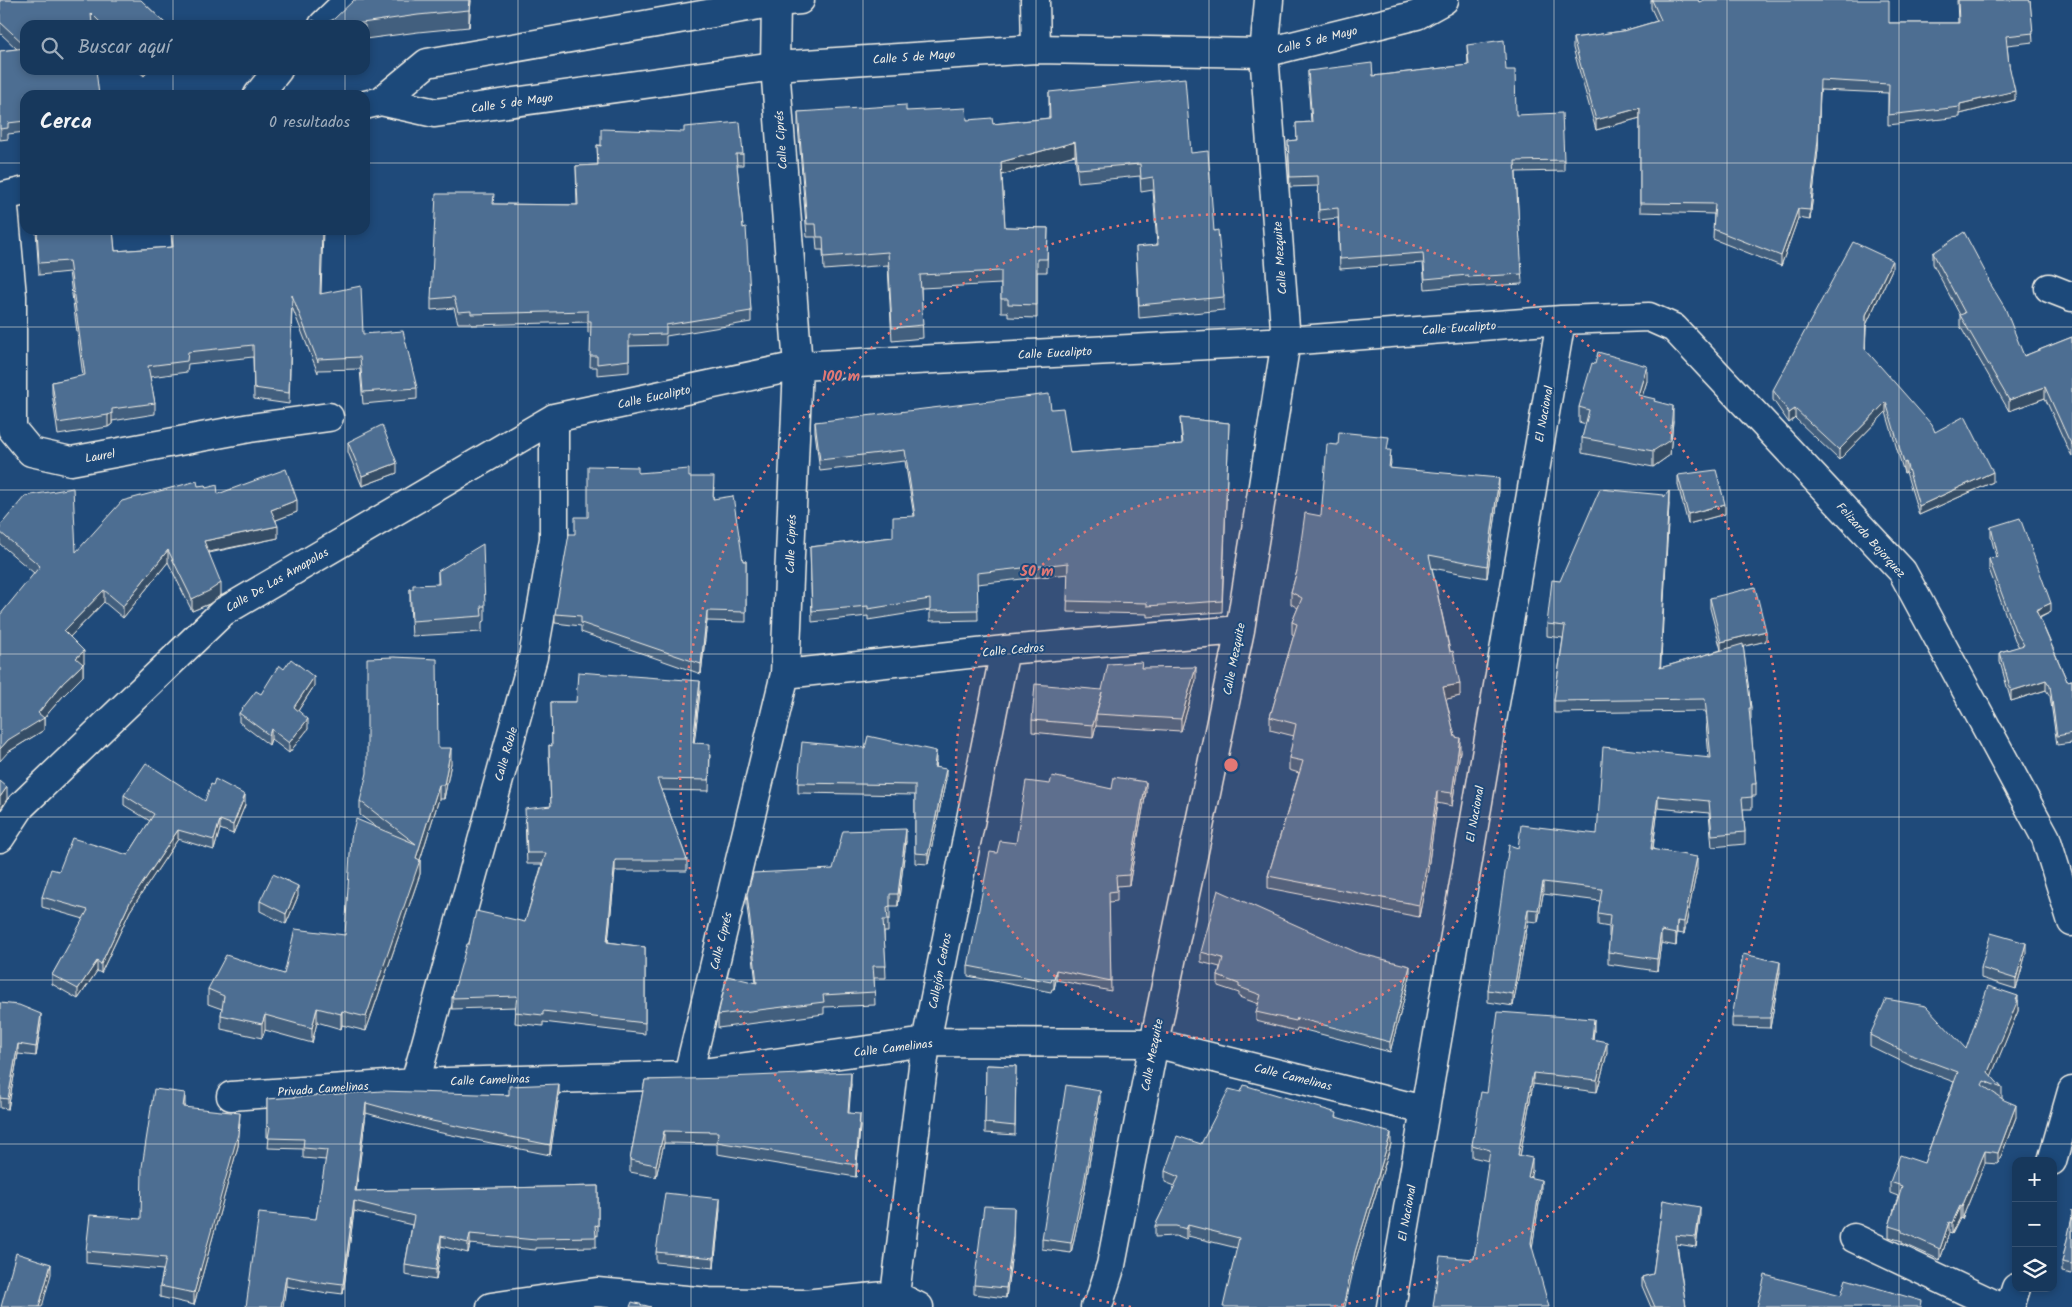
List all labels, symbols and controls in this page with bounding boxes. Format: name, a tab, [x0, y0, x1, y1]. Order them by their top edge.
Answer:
search box	[20, 20, 370, 75]
street label: Calle 5 de Mayo	[1275, 21, 1359, 60]
text: Buscar aquí	[78, 33, 170, 63]
icon: search	[38, 34, 66, 62]
street label: Calle 5 de Mayo	[872, 45, 956, 70]
street label: Calle 5 de Mayo	[470, 88, 554, 119]
text: Cerca	[40, 106, 92, 139]
text: 0 resultados	[269, 110, 350, 135]
street label: Calle Ciprés	[770, 110, 793, 170]
street label: Calle Mezquite	[1268, 220, 1293, 295]
street label: Calle Eucalipto	[1421, 316, 1497, 341]
street label: Calle Eucalipto	[1017, 342, 1093, 365]
text: 100 m	[822, 365, 860, 389]
street label: Calle Eucalipto	[616, 380, 692, 415]
street label: El Nacional	[1530, 384, 1559, 444]
street label: Laurel	[84, 444, 117, 468]
street label: Felizardo Bojorquez	[1831, 498, 1910, 582]
street label: Calle Ciprés	[781, 514, 802, 574]
street label: Calle De Las Amapolas	[222, 543, 332, 618]
text: 50 m	[1019, 560, 1054, 584]
street label: Calle Mezquite	[1218, 621, 1251, 697]
street label: Calle Cedros	[981, 638, 1045, 663]
street label: Calle Roble	[490, 724, 523, 784]
centre of rings	[1222, 756, 1240, 774]
street label: El Nacional	[1461, 784, 1490, 844]
street label: Calle Ciprés	[705, 910, 738, 972]
street label: Callejón Cedros	[924, 932, 957, 1011]
street label: Calle Mezquite	[1136, 1017, 1169, 1093]
street label: Calle Camelinas	[852, 1034, 934, 1063]
street label: Calle Camelinas	[1252, 1059, 1334, 1096]
street label: Calle Camelinas	[450, 1070, 530, 1091]
street label: Privada Camelinas	[277, 1077, 369, 1102]
map controls	[2012, 1157, 2057, 1292]
button: +	[2012, 1157, 2057, 1202]
street label: El Nacional	[1393, 1183, 1422, 1243]
button: −	[2012, 1202, 2057, 1247]
button: layers	[2012, 1247, 2057, 1292]

